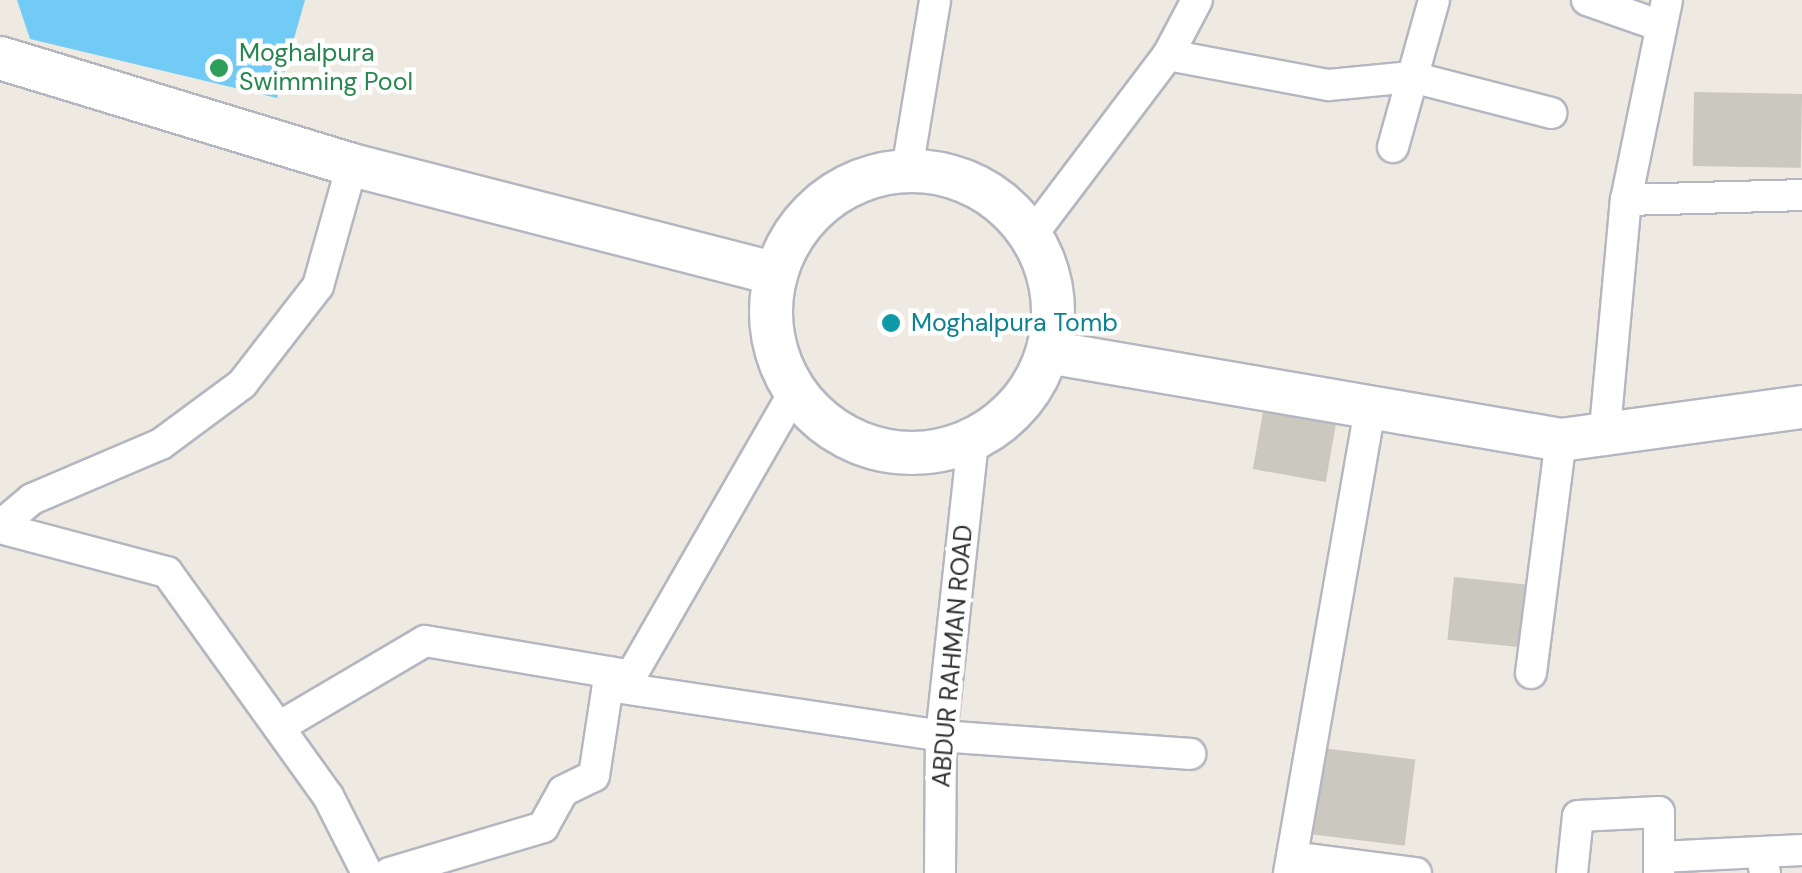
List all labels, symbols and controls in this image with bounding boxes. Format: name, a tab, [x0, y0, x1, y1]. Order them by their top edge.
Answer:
place label: Moghalpura Swimming Pool	[239, 39, 413, 98]
marker: Moghalpura Swimming Pool	[208, 57, 230, 79]
place label: Moghalpura Tomb	[911, 308, 1118, 338]
marker: Moghalpura Tomb	[880, 312, 902, 334]
street label: ABDUR RAHMAN ROAD	[927, 523, 979, 789]

